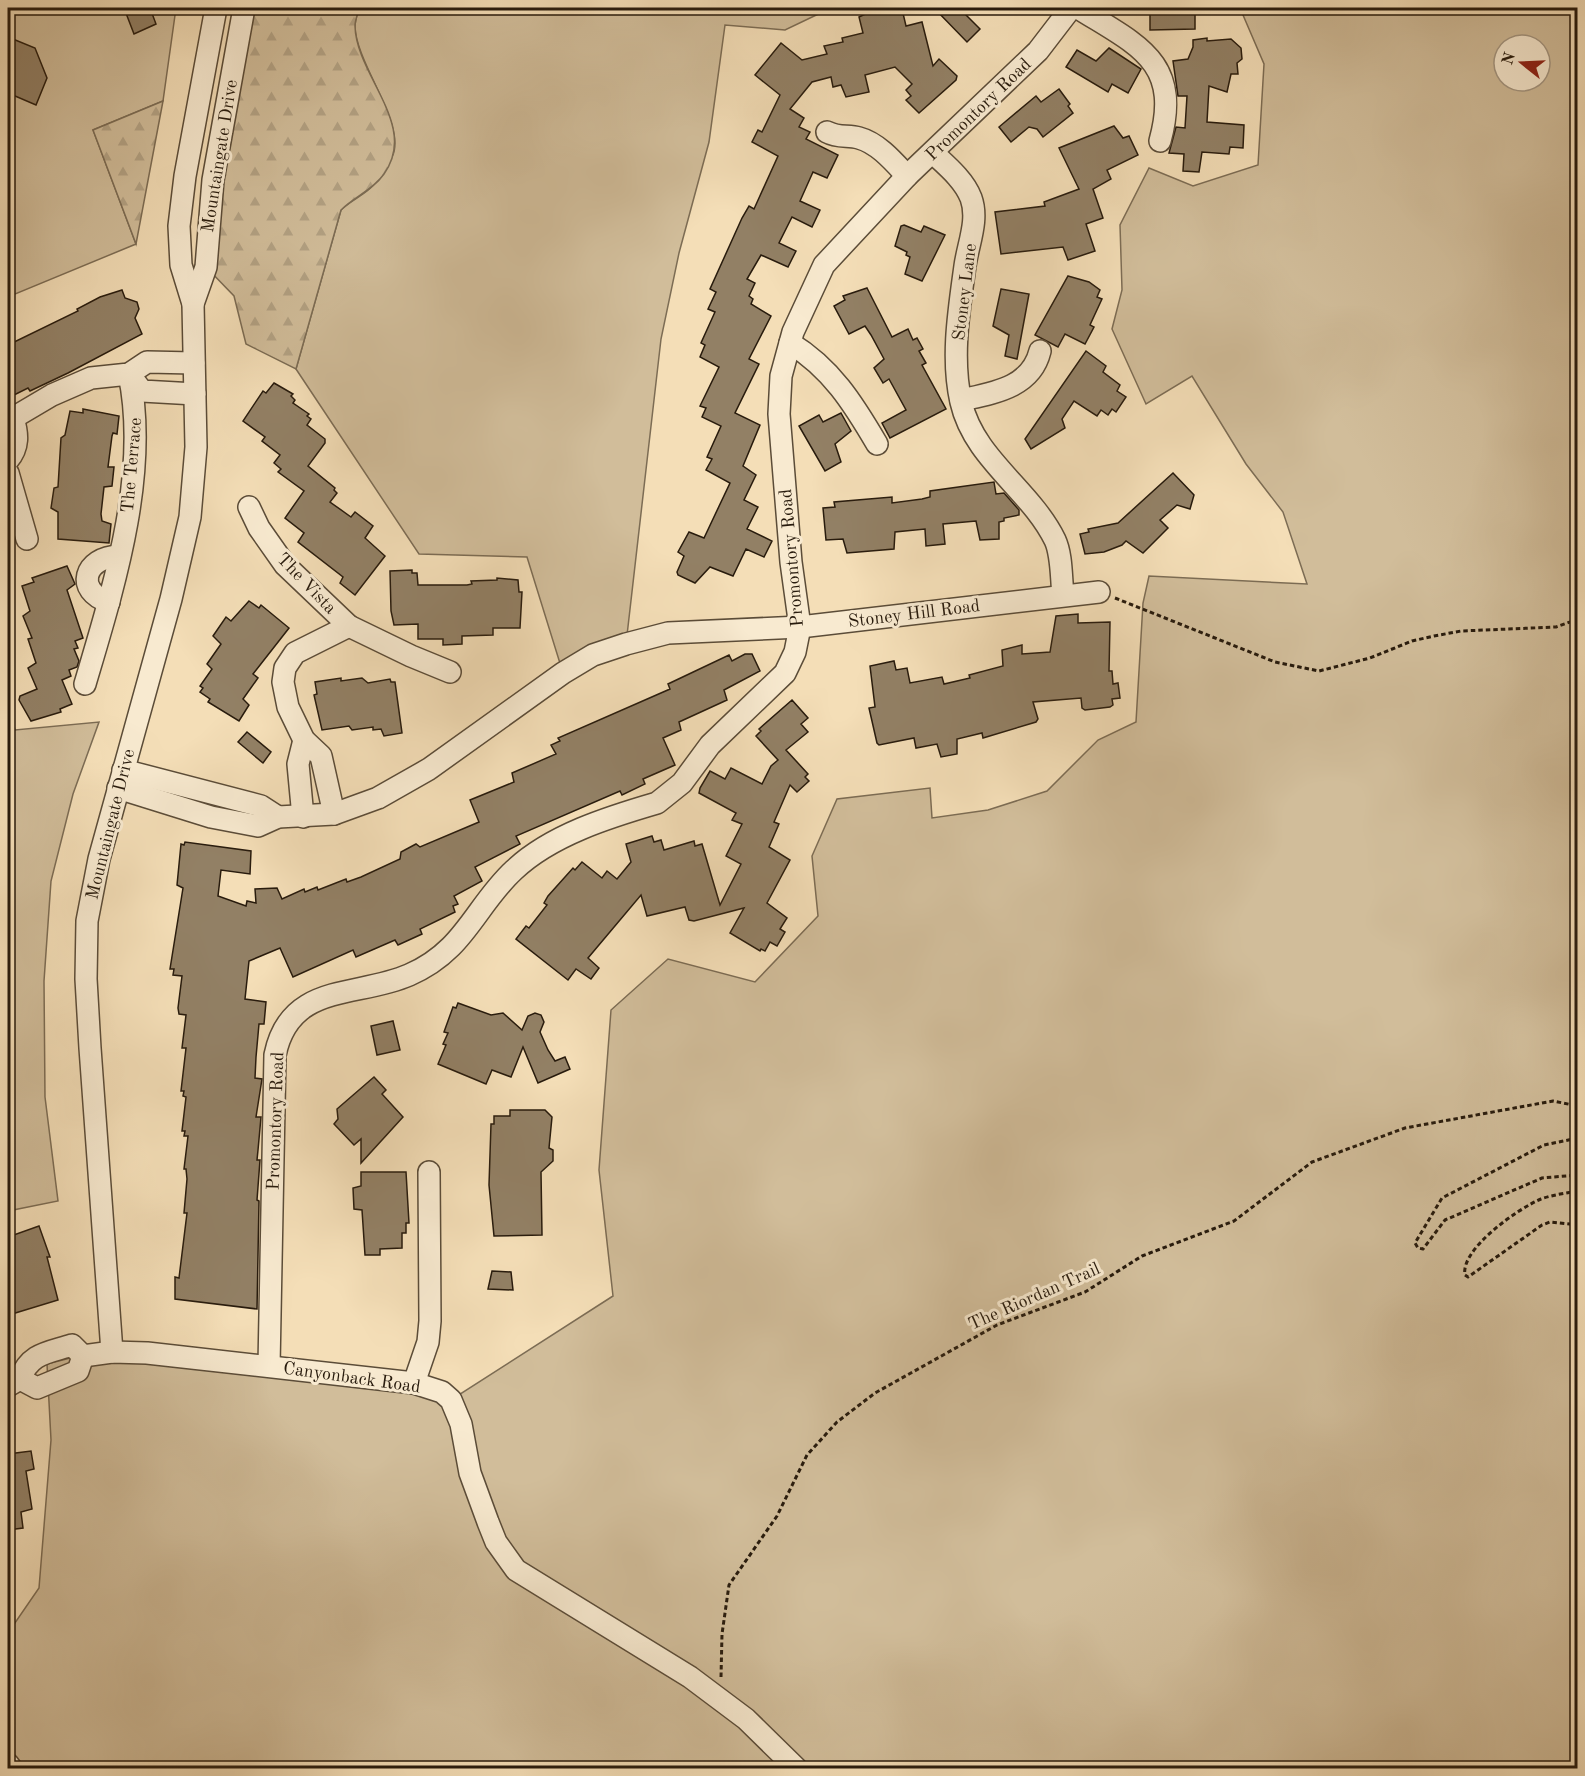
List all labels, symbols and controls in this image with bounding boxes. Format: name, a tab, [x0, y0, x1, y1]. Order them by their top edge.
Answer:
north arrow	[1492, 33, 1552, 93]
text: N	[1500, 50, 1519, 67]
street label: Promontory Road	[923, 55, 1035, 164]
street label: Mountaingate Drive	[199, 78, 241, 234]
street label: Stoney Lane	[950, 242, 980, 342]
street label: The Terrace	[119, 417, 145, 514]
street label: Promontory Road	[777, 488, 807, 628]
street label: The Vista	[273, 550, 340, 618]
street label: Stoney Hill Road	[847, 597, 981, 631]
street label: Mountaingate Drive	[84, 747, 138, 901]
street label: Promontory Road	[265, 1051, 287, 1191]
street label: The Riordan Trail	[966, 1260, 1103, 1334]
street label: Canyonback Road	[282, 1359, 422, 1397]

